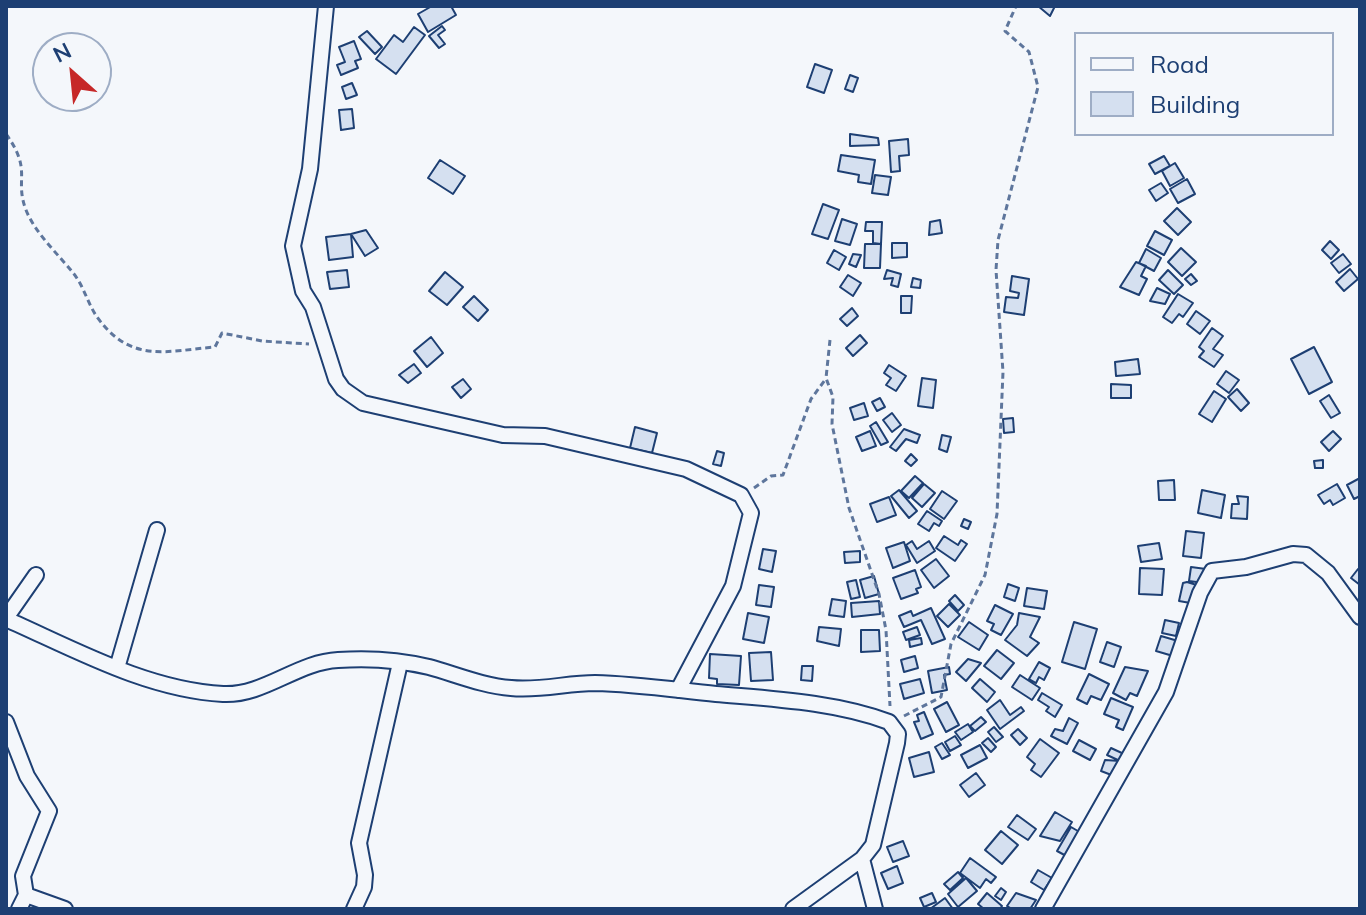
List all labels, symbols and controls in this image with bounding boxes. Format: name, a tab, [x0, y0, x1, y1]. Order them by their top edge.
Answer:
north arrow	[32, 32, 112, 112]
legend	[1074, 32, 1334, 136]
text: N	[48, 36, 76, 69]
text: Road	[1150, 49, 1209, 79]
text: Building	[1150, 89, 1240, 119]

